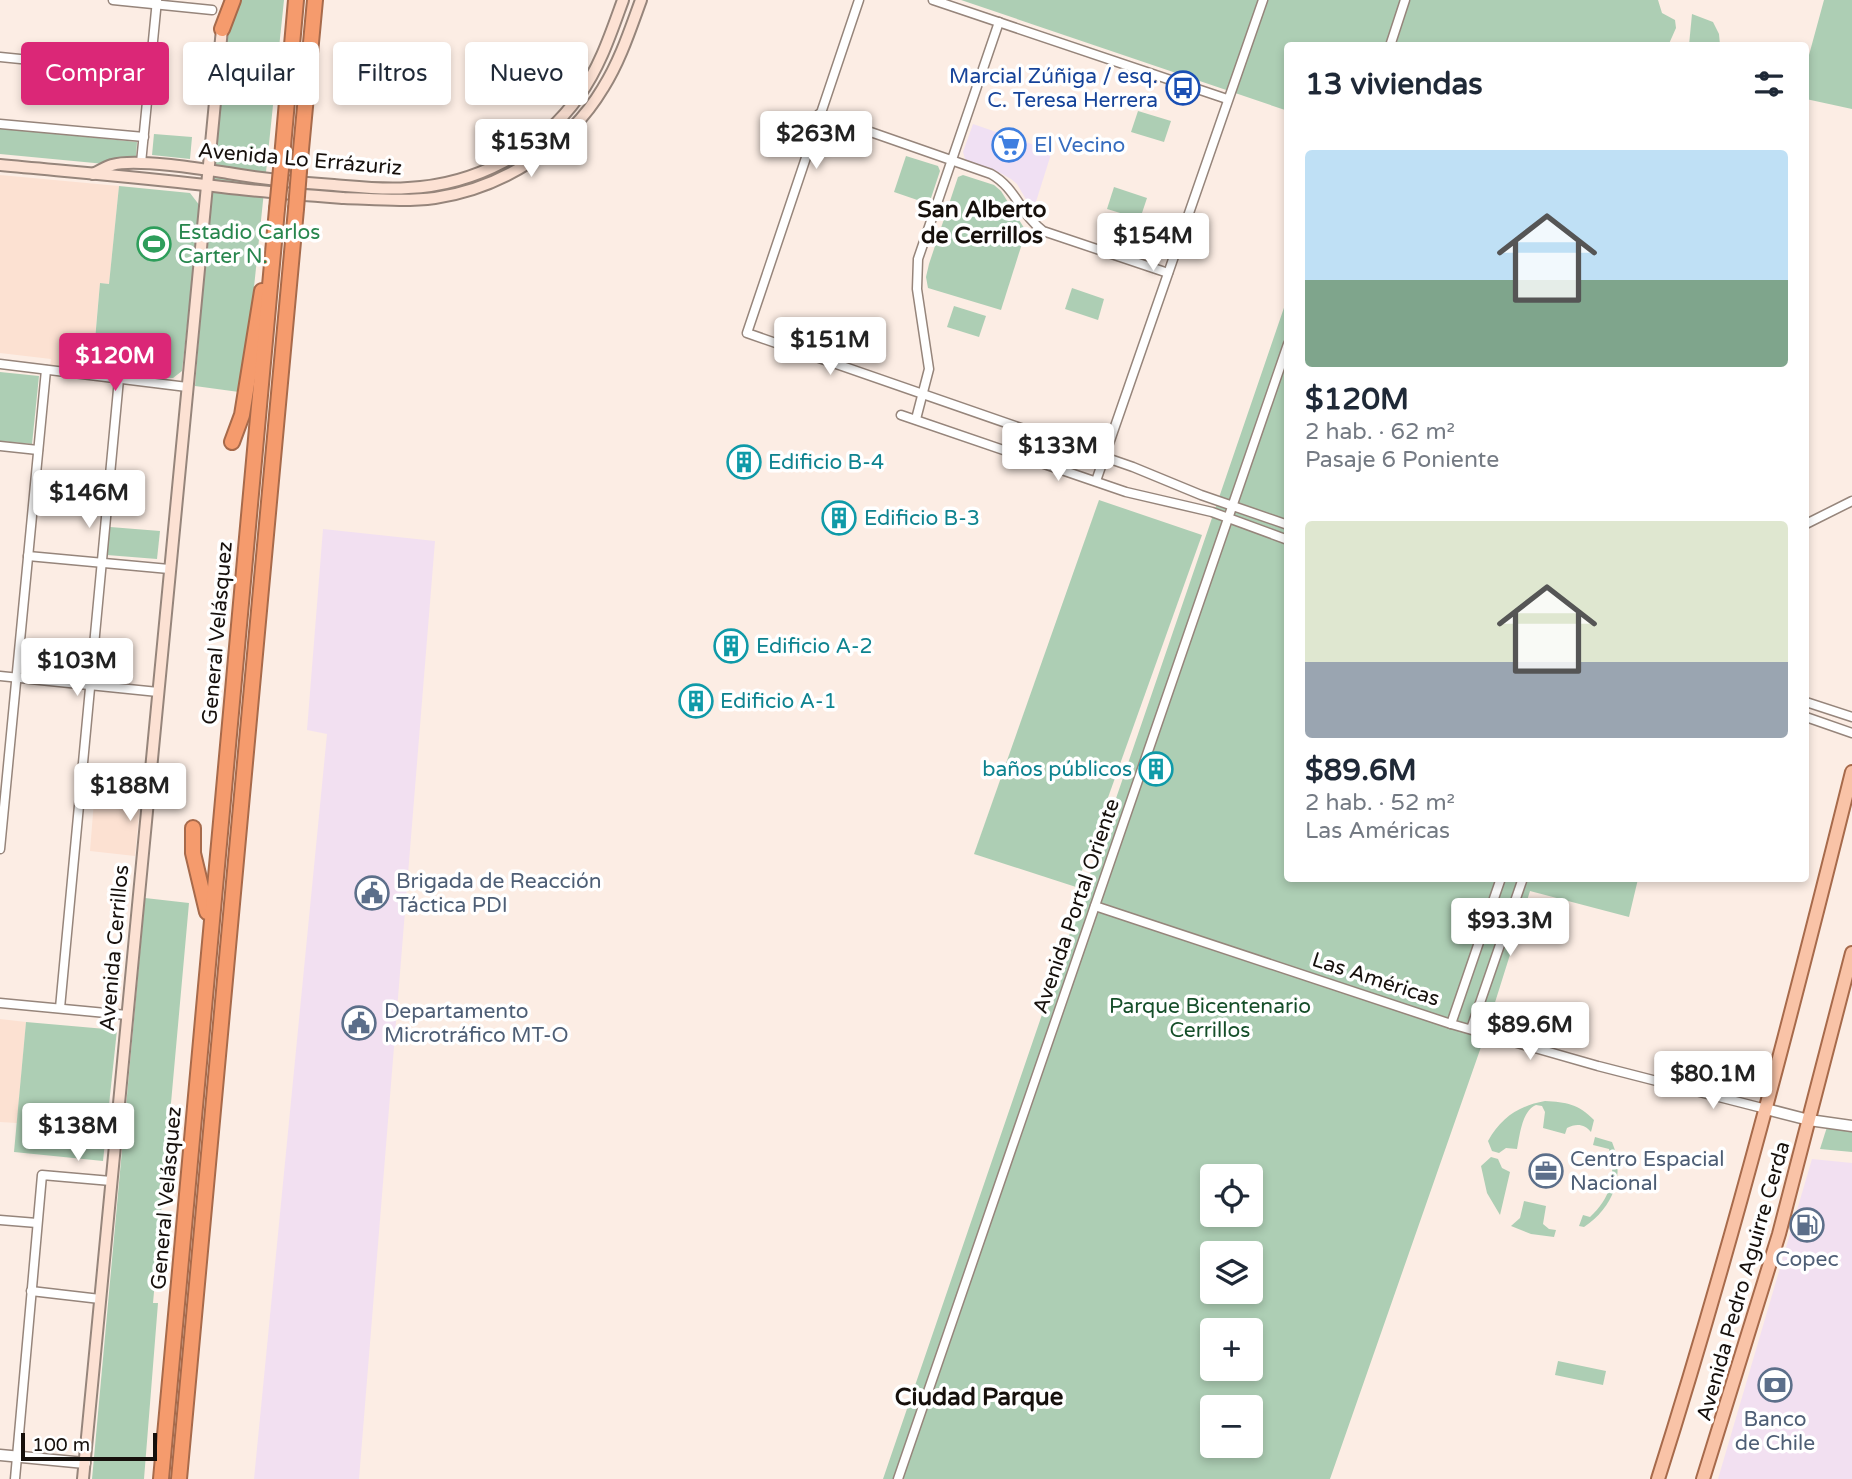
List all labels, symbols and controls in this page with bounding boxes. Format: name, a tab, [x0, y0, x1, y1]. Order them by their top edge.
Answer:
chip: Comprar	[21, 42, 169, 105]
chip: Alquilar	[183, 42, 319, 105]
chip: Filtros	[333, 42, 451, 105]
chip: Nuevo	[465, 42, 588, 105]
place label: Marcial Zúñiga / esq. C. Teresa Herrera	[949, 64, 1158, 113]
icon: filters	[1750, 65, 1788, 103]
text: 13 viviendas	[1305, 66, 1483, 103]
bus stop icon: Marcial Zúñiga / esq. C. Teresa Herrera	[1164, 69, 1202, 107]
pin: $263M	[767, 111, 865, 171]
pin: $153M	[482, 120, 580, 179]
text: $263M	[776, 120, 856, 148]
supermarket icon: El Vecino	[990, 126, 1028, 164]
text: $153M	[491, 128, 571, 156]
place label: El Vecino	[1034, 133, 1125, 158]
street label: Avenida Lo Errázuriz	[197, 138, 403, 181]
icon: home	[1484, 195, 1610, 321]
district label: San Alberto de Cerrillos	[918, 196, 1046, 250]
pin: $154M	[1104, 214, 1202, 273]
place label: Estadio Carlos Carter N.	[178, 220, 320, 269]
text: $154M	[1113, 222, 1193, 250]
sports icon: Estadio Carlos Carter N.	[135, 225, 173, 263]
pin: $151M	[781, 318, 879, 377]
text: $151M	[790, 326, 870, 354]
pin: $120M	[66, 334, 164, 393]
text: $120M	[75, 342, 155, 370]
text: $120M	[1305, 381, 1409, 418]
text: 2 hab. · 62 m²	[1305, 418, 1455, 446]
pin: $133M	[1009, 424, 1107, 483]
text: $133M	[1018, 432, 1098, 460]
building icon: Edificio B-4	[725, 443, 763, 481]
text: Pasaje 6 Poniente	[1305, 446, 1499, 474]
place label: Edificio B-4	[768, 450, 884, 475]
pin: $146M	[40, 470, 138, 530]
text: $146M	[49, 479, 129, 507]
building icon: Edificio B-3	[820, 499, 858, 537]
place label: Edificio B-3	[864, 506, 980, 531]
street label: General Velásquez	[197, 540, 238, 726]
icon: home	[1484, 566, 1610, 692]
building icon: Edificio A-2	[712, 627, 750, 665]
place label: Edificio A-2	[756, 634, 873, 659]
pin: $103M	[28, 638, 126, 698]
text: $103M	[37, 647, 117, 675]
building icon: Edificio A-1	[677, 682, 715, 720]
place label: Edificio A-1	[720, 689, 837, 714]
building icon: baños públicos	[1137, 750, 1175, 788]
text: $89.6M	[1305, 752, 1417, 789]
place label: baños públicos	[982, 757, 1132, 782]
pin: $188M	[81, 764, 179, 823]
text: $188M	[90, 772, 170, 800]
text: 2 hab. · 52 m²	[1305, 789, 1455, 817]
street label: Avenida Portal Oriente	[1028, 795, 1125, 1017]
text: Las Américas	[1305, 817, 1450, 845]
street label: Avenida Cerrillos	[95, 864, 134, 1032]
place label: Brigada de Reacción Táctica PDI	[396, 869, 602, 918]
public building icon: Brigada de Reacción Táctica PDI	[353, 874, 391, 912]
pin: $93.3M	[1453, 898, 1567, 958]
text: $93.3M	[1467, 907, 1553, 935]
street label: Las Américas	[1309, 947, 1443, 1012]
park label: Parque Bicentenario Cerrillos	[1109, 994, 1311, 1043]
place label: Departamento Microtráfico MT-O	[384, 999, 569, 1048]
pin: $89.6M	[1473, 1002, 1587, 1062]
public building icon: Departamento Microtráfico MT-O	[340, 1004, 378, 1042]
text: $89.6M	[1487, 1011, 1573, 1039]
pin: $80.1M	[1656, 1052, 1770, 1111]
text: $80.1M	[1670, 1060, 1756, 1088]
pin: $138M	[29, 1104, 127, 1163]
street label: General Velásquez	[146, 1105, 187, 1291]
text: $138M	[38, 1112, 118, 1140]
street label: Avenida Pedro Aguirre Cerda	[1692, 1138, 1795, 1424]
place label: Centro Espacial Nacional	[1570, 1147, 1725, 1196]
office icon: Centro Espacial Nacional	[1527, 1152, 1565, 1190]
map controls	[1200, 1164, 1263, 1458]
button: locate	[1200, 1164, 1263, 1227]
fuel station icon: Copec	[1788, 1206, 1826, 1244]
button: layers	[1200, 1241, 1263, 1304]
place label: Copec	[1775, 1247, 1839, 1272]
button: +	[1200, 1318, 1263, 1381]
bank icon: Banco de Chile	[1756, 1366, 1794, 1404]
district label: Ciudad Parque	[895, 1383, 1064, 1412]
button: −	[1200, 1395, 1263, 1458]
place label: Banco de Chile	[1735, 1407, 1815, 1456]
scale bar	[21, 1430, 158, 1462]
text: 100 m	[32, 1434, 90, 1456]

